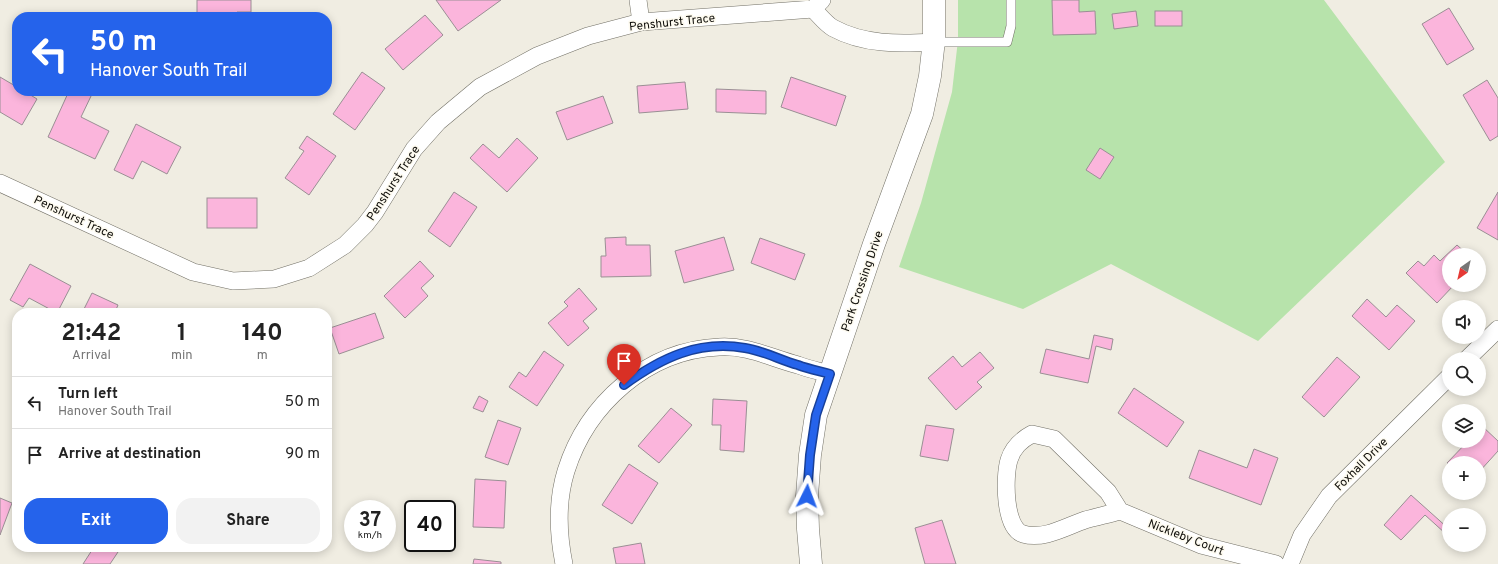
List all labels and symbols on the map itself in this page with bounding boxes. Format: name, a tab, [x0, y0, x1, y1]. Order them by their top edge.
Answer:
street label: Penshurst Trace	[628, 11, 716, 35]
street label: Penshurst Trace	[364, 143, 424, 224]
street label: Penshurst Trace	[31, 192, 116, 243]
street label: Park Crossing Drive	[838, 229, 888, 334]
north arrow	[1442, 248, 1486, 292]
pin	[607, 344, 641, 385]
street label: Foxhall Drive	[1332, 435, 1392, 495]
position arrow	[786, 475, 828, 517]
speed limit sign: 40	[404, 500, 456, 552]
street label: Nickleby Court	[1145, 516, 1226, 560]

